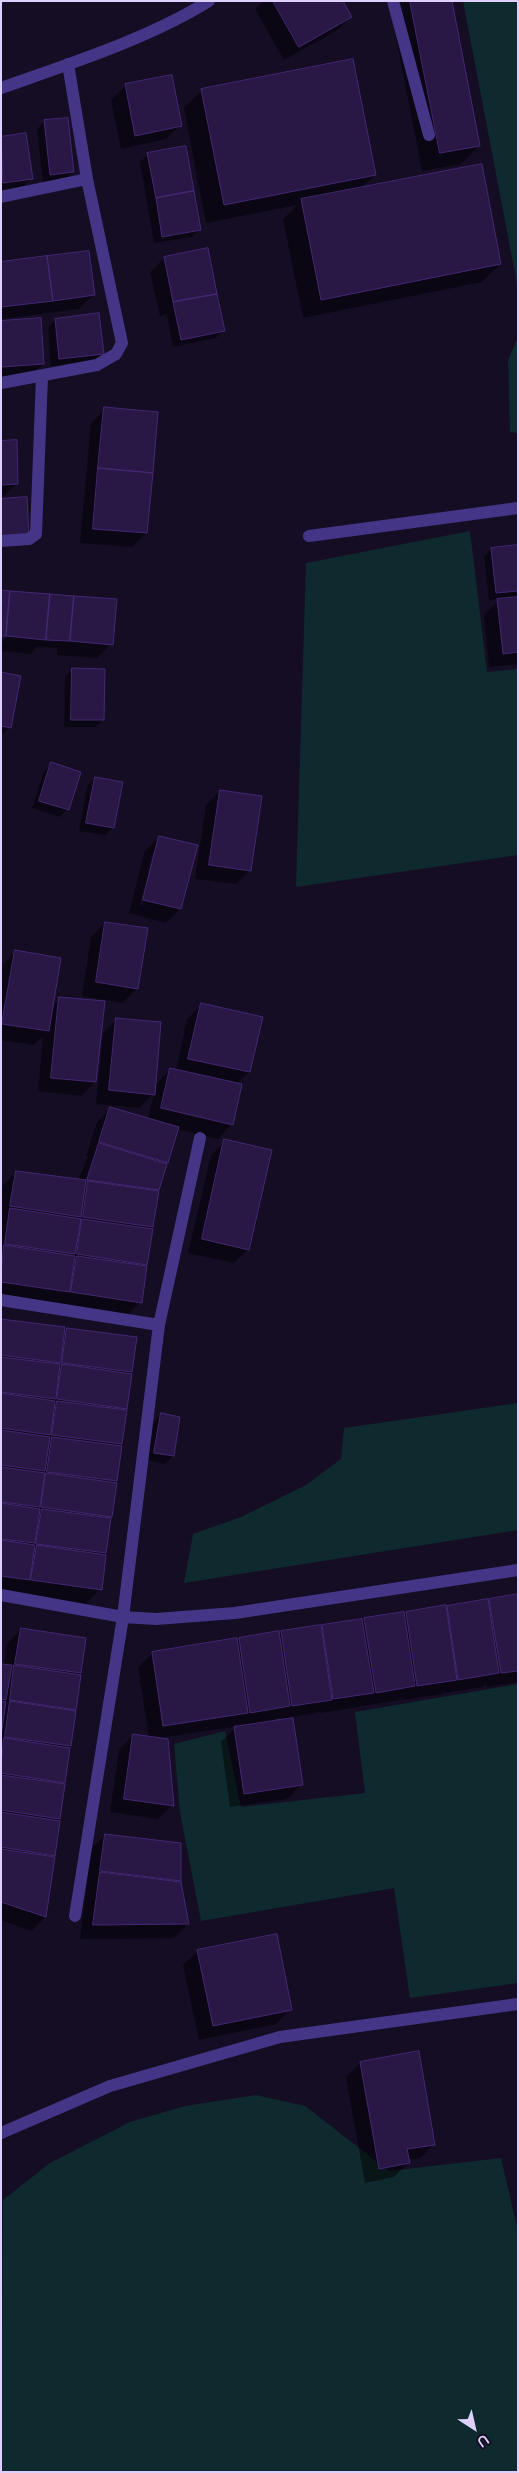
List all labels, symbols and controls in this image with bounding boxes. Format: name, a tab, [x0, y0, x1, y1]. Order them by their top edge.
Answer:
north arrow	[449, 2403, 499, 2453]
text: U	[474, 2431, 492, 2451]

